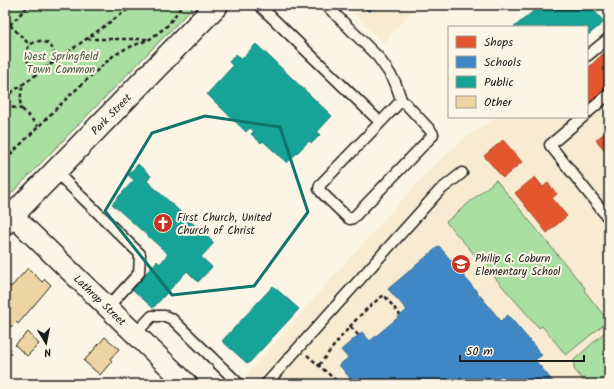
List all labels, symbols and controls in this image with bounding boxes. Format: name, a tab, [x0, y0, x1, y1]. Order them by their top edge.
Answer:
legend	[448, 26, 588, 118]
text: Shops	[484, 33, 513, 52]
park label: West Springfield Town Common	[24, 48, 99, 79]
text: Schools	[484, 53, 521, 72]
text: Public	[484, 73, 514, 92]
street label: Park Street	[87, 89, 137, 140]
text: Other	[484, 93, 513, 112]
place label: First Church, United Church of Christ	[177, 209, 272, 240]
church icon: First Church, United Church of Christ	[152, 212, 174, 234]
place label: Philip G. Coburn Elementary School	[475, 250, 561, 281]
school or university icon: Philip G. Coburn Elementary School	[450, 253, 472, 275]
street label: Lathrop Street	[69, 271, 130, 331]
north arrow	[26, 323, 66, 363]
scale bar	[460, 337, 584, 363]
text: N	[43, 342, 53, 361]
text: 50 m	[466, 342, 493, 361]

